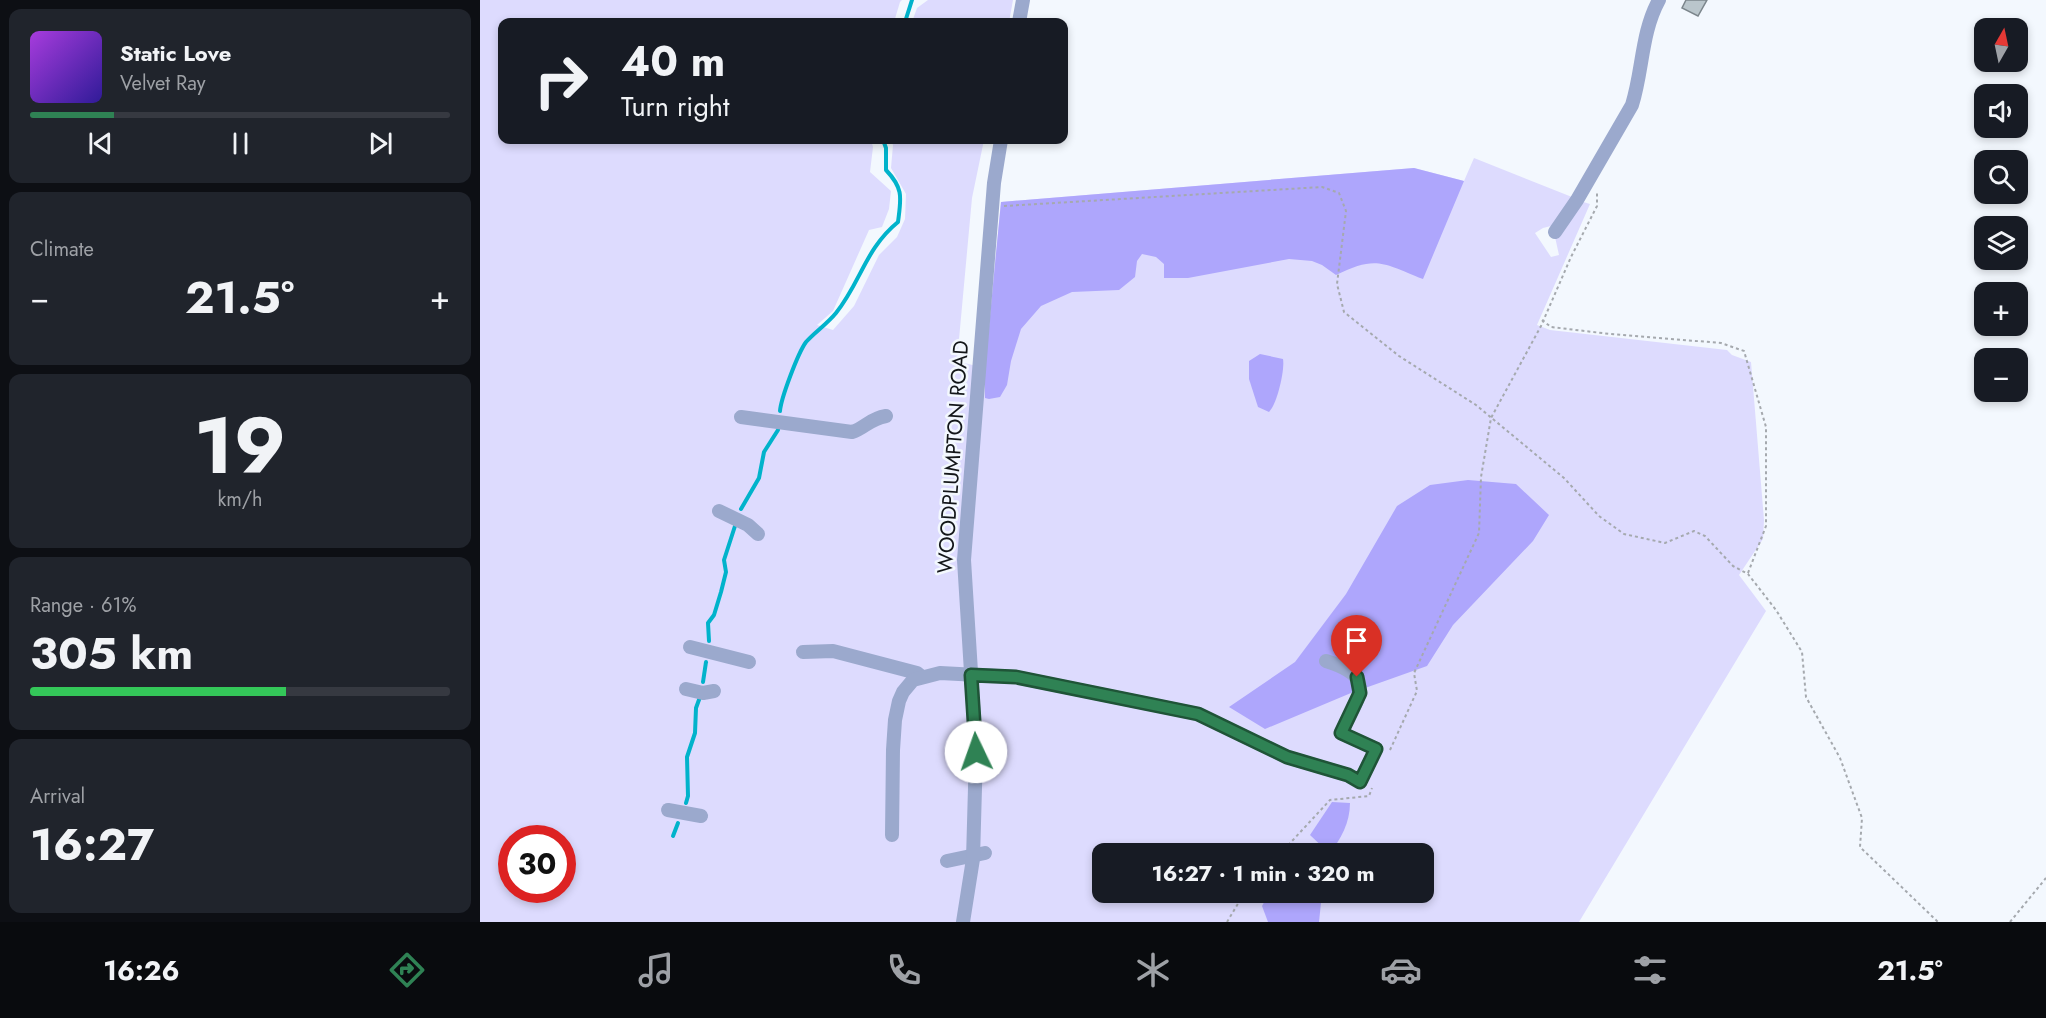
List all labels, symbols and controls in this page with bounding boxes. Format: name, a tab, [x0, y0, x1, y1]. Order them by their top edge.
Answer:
north arrow	[1974, 18, 2028, 72]
map controls	[1974, 18, 2028, 402]
text: 40 m	[621, 31, 725, 92]
text: Static Love	[120, 37, 231, 69]
icon: right	[522, 42, 600, 120]
text: Velvet Ray	[120, 69, 206, 98]
button: sound	[1974, 84, 2028, 138]
text: Turn right	[621, 87, 729, 126]
icon: previous	[84, 127, 117, 160]
icon: pause	[224, 127, 257, 160]
icon: next	[364, 127, 397, 160]
button: search	[1974, 150, 2028, 204]
button: layers	[1974, 216, 2028, 270]
text: Climate	[30, 235, 94, 264]
text: 21.5°	[185, 265, 294, 330]
text: −	[30, 274, 49, 321]
text: +	[430, 274, 450, 321]
button: +	[1974, 282, 2028, 336]
street label: WOODPLUMPTON ROAD	[930, 339, 976, 575]
button: −	[1974, 348, 2028, 402]
text: 19	[194, 390, 286, 502]
text: km/h	[217, 485, 263, 514]
text: Range · 61%	[30, 591, 137, 620]
pin	[1331, 615, 1382, 677]
text: 305 km	[30, 621, 193, 686]
icon: arrive	[1340, 624, 1373, 657]
position arrow	[944, 720, 1008, 784]
text: Arrival	[30, 782, 85, 811]
text: 16:27	[30, 812, 154, 877]
speed limit sign: 30	[498, 825, 576, 903]
text: 16:27 · 1 min · 320 m	[1151, 857, 1375, 889]
icon: directions	[386, 949, 428, 991]
icon: music	[635, 949, 677, 991]
icon: phone	[883, 949, 925, 991]
icon: climate	[1132, 949, 1174, 991]
icon: car	[1380, 949, 1422, 991]
icon: filters	[1629, 949, 1671, 991]
text: 16:26	[103, 951, 180, 990]
text: 21.5°	[1877, 951, 1943, 990]

